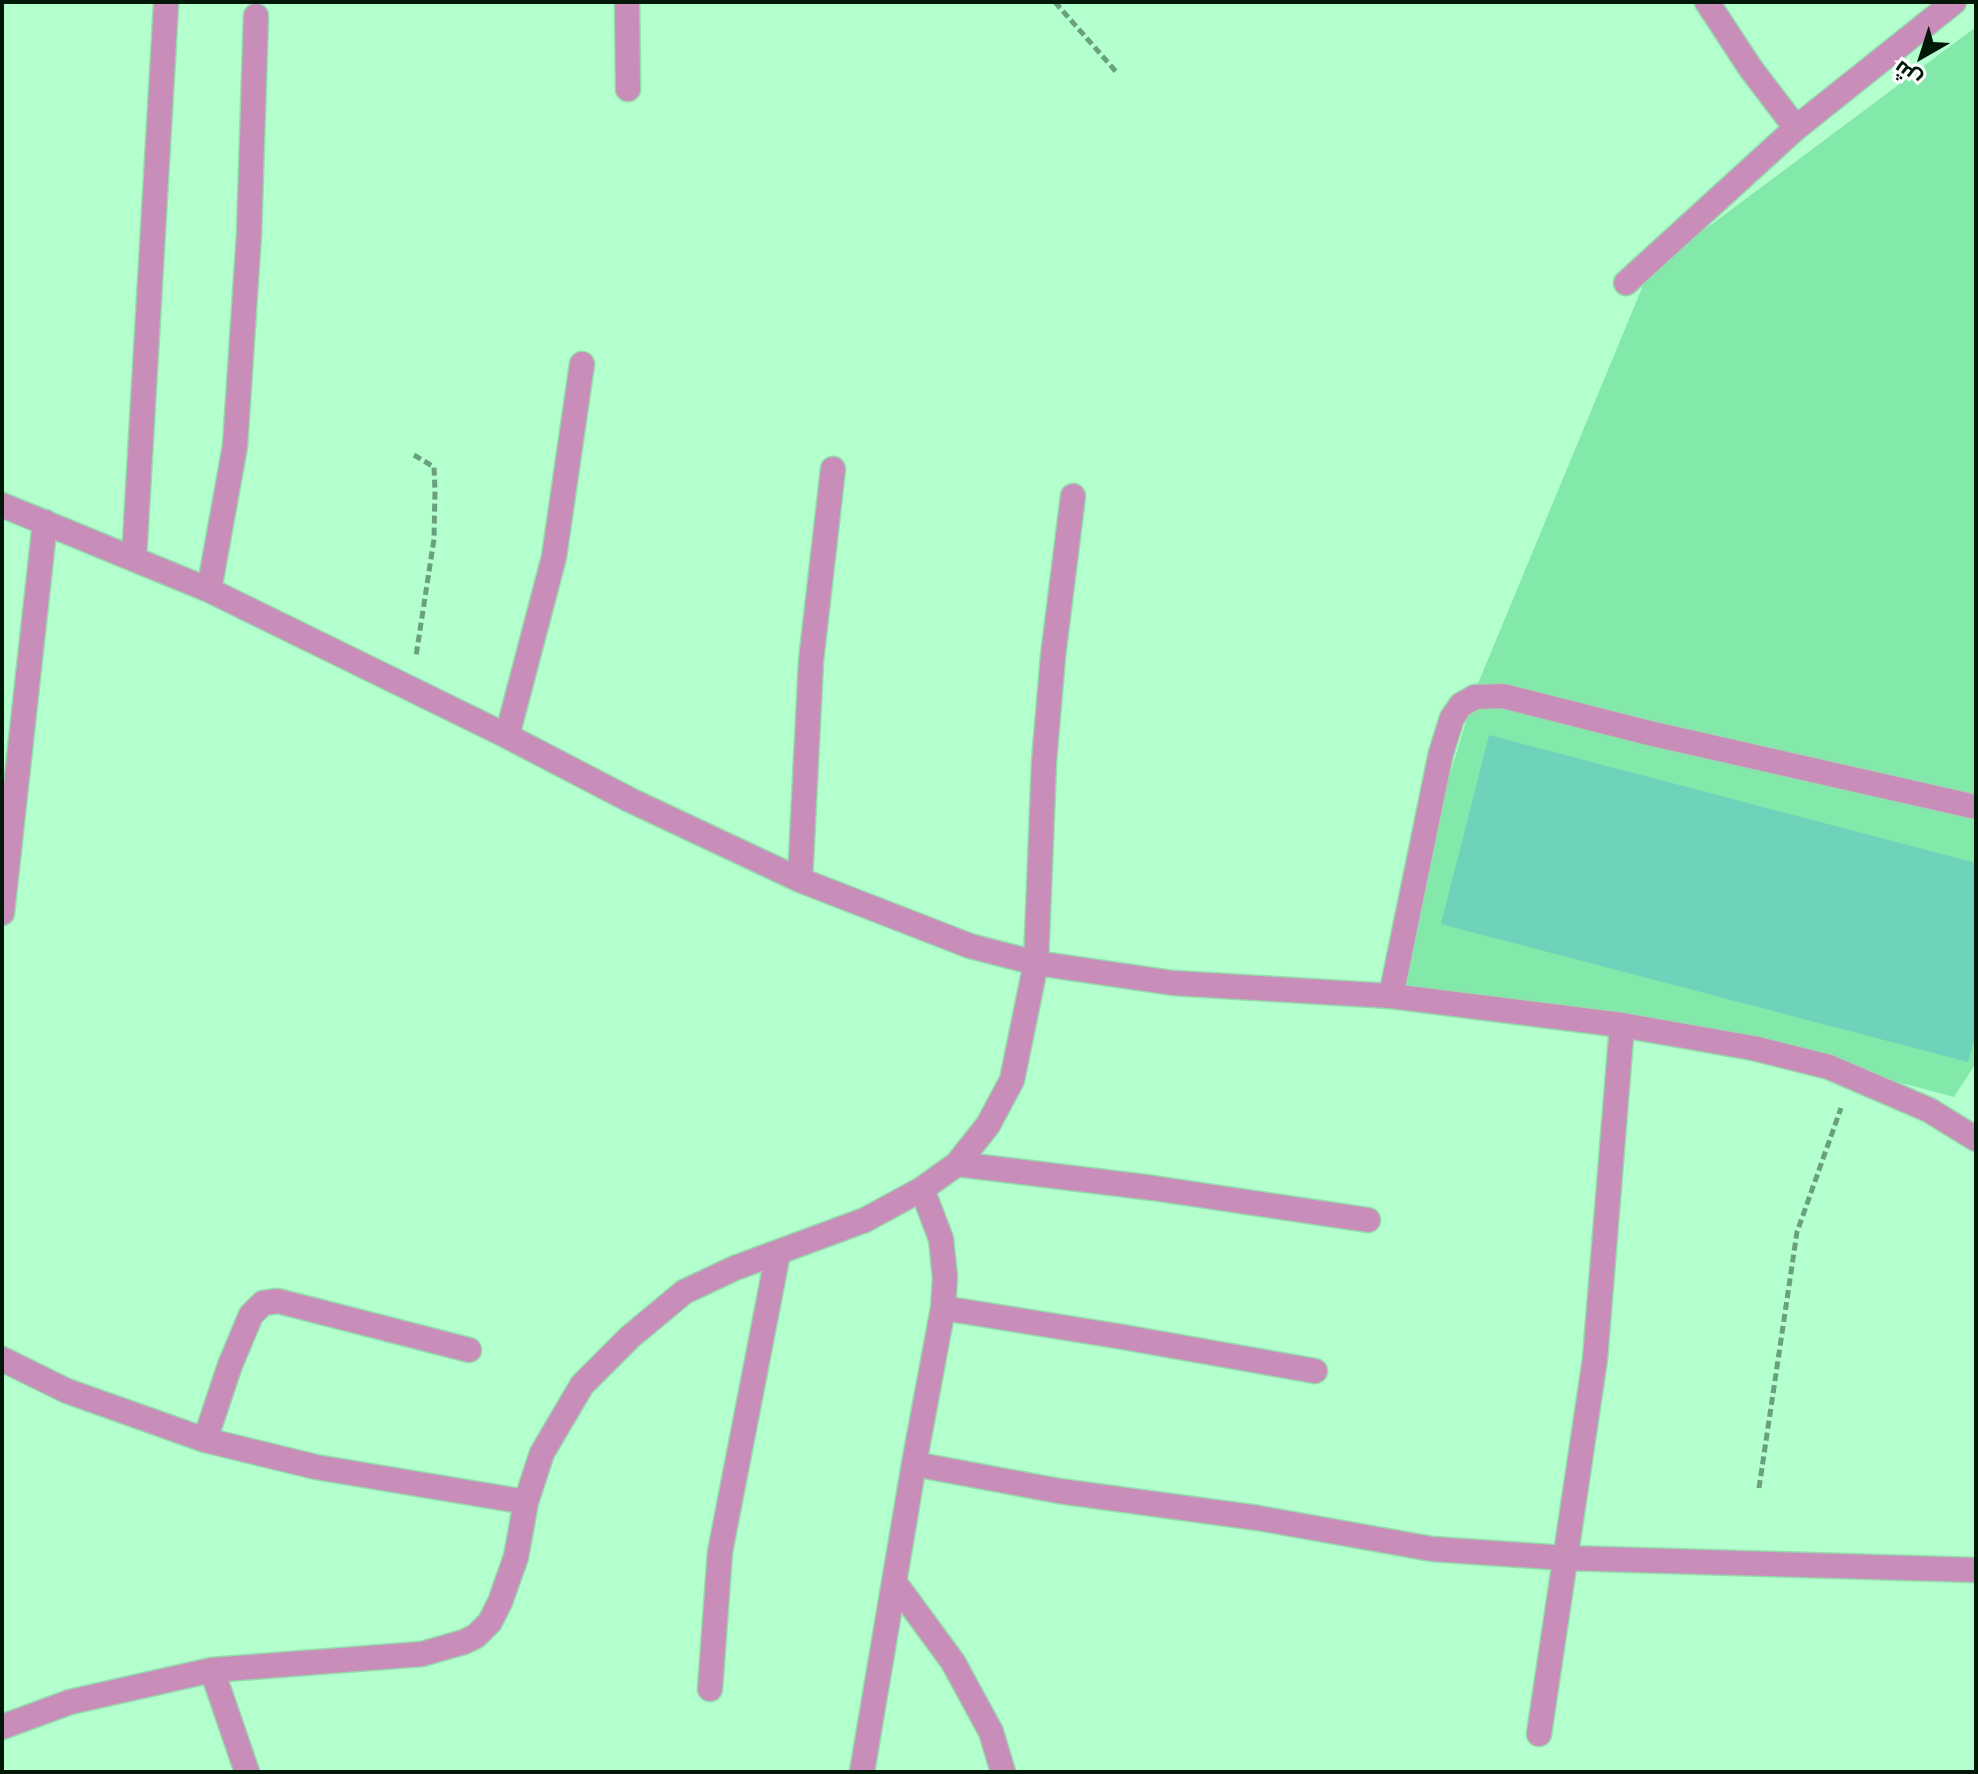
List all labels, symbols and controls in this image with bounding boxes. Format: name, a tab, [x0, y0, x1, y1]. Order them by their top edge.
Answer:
north arrow	[1882, 16, 1962, 96]
text: ش	[1886, 55, 1927, 95]

